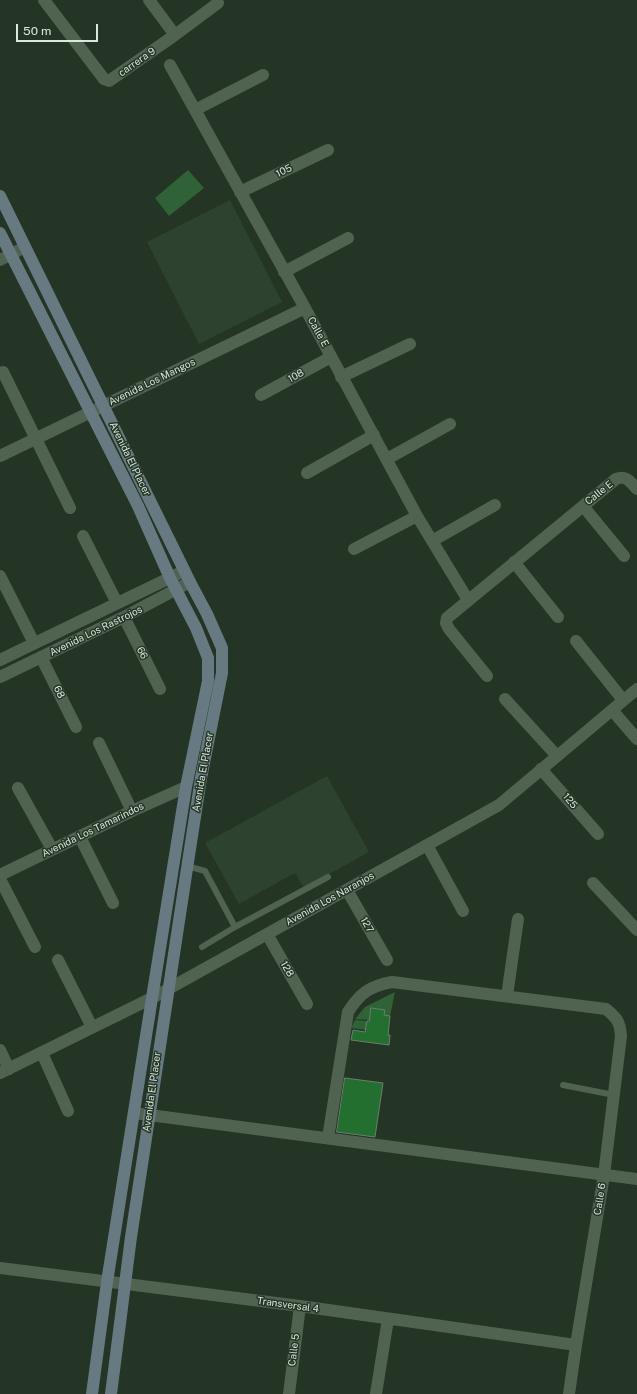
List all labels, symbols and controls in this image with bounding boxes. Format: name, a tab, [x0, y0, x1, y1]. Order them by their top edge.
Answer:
scale bar	[18, 16, 100, 42]
text: 50 m	[23, 24, 51, 38]
street label: carrera 9	[116, 45, 158, 79]
street label: 105	[274, 162, 294, 180]
street label: Calle E	[305, 315, 331, 349]
street label: Avenida Los Mangos	[107, 356, 197, 408]
street label: 108	[286, 367, 306, 385]
street label: Avenida El Placer	[107, 420, 153, 498]
street label: Calle E	[583, 478, 615, 508]
street label: Avenida Los Rastrojos	[48, 603, 144, 659]
street label: 66	[134, 645, 150, 661]
street label: 68	[51, 684, 67, 700]
street label: Avenida El Placer	[190, 731, 216, 813]
street label: 125	[560, 791, 580, 811]
street label: Avenida Los Tamarindos	[40, 800, 146, 860]
street label: Avenida Los Naranjos	[284, 870, 376, 928]
street label: 127	[358, 915, 376, 935]
street label: 128	[278, 959, 296, 979]
street label: Avenida El Placer	[140, 1051, 164, 1133]
street label: Calle 6	[592, 1182, 608, 1216]
street label: Transversal 4	[256, 1295, 320, 1315]
street label: Calle 5	[286, 1333, 302, 1367]

